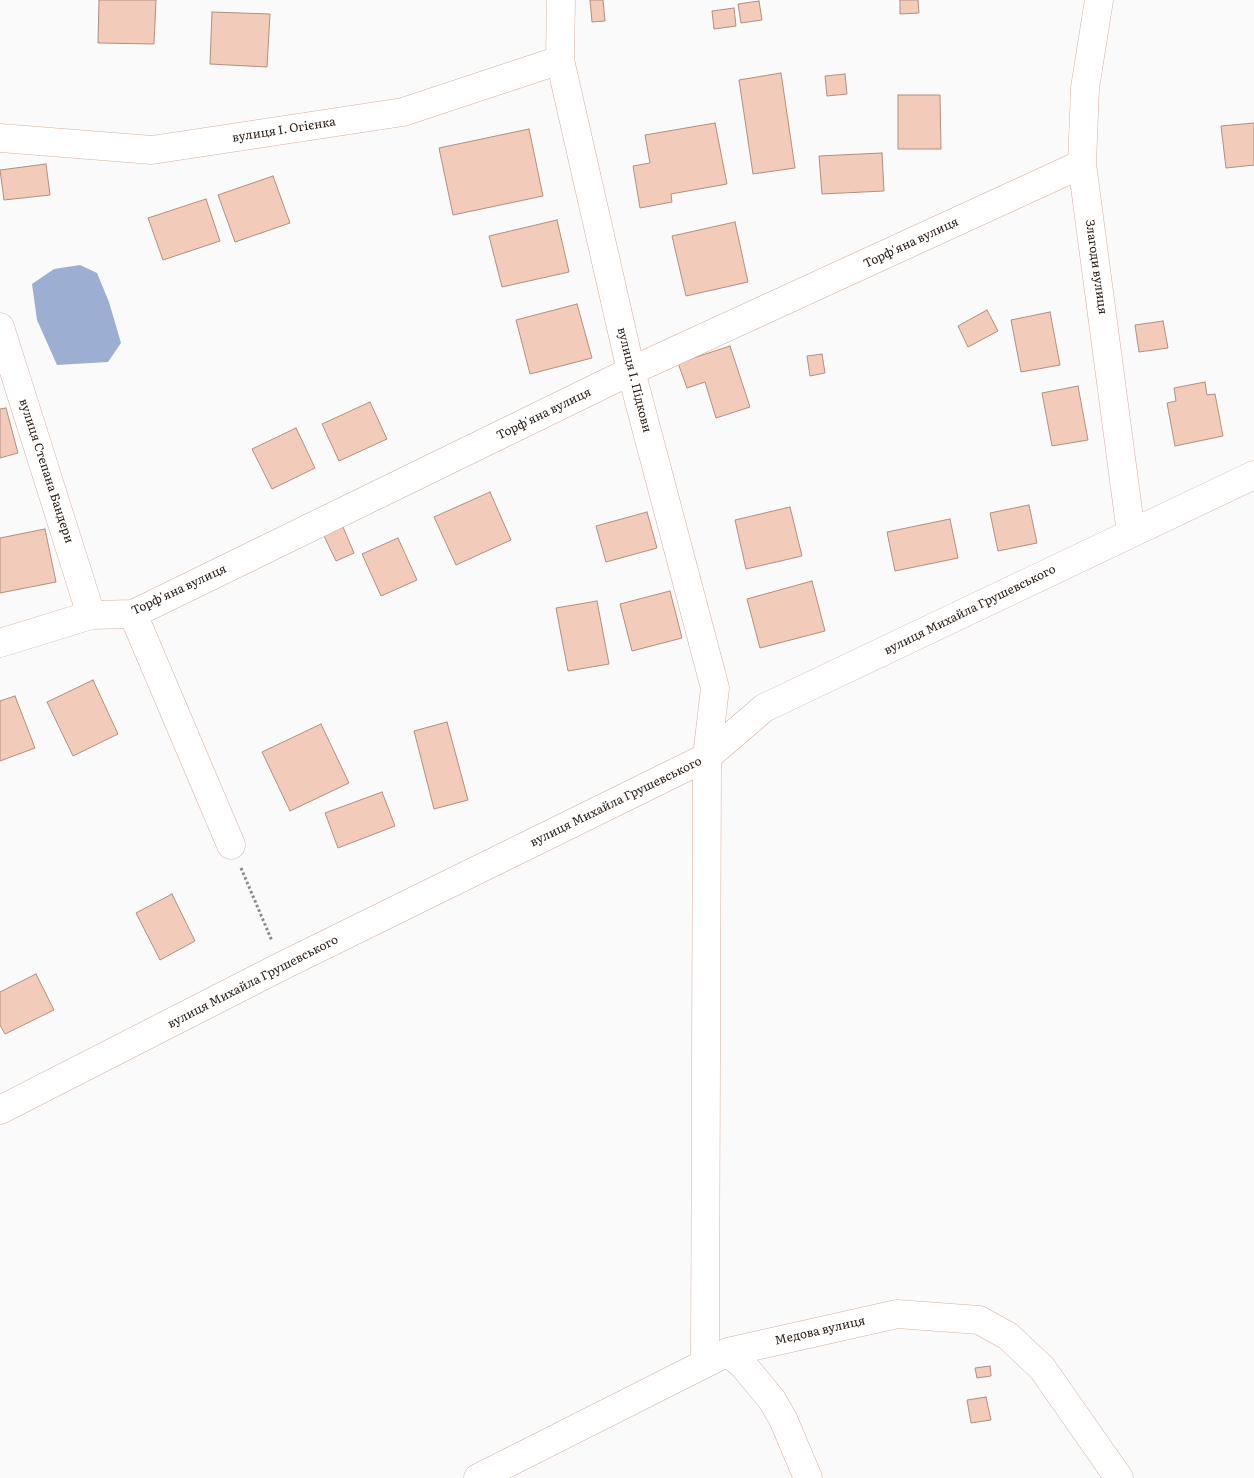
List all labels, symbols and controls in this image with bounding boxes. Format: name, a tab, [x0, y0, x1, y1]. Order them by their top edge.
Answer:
street label: вулиця І. Огієнка	[231, 115, 337, 145]
street label: Торф'яна вулиця	[861, 215, 961, 271]
street label: Злагоди вулиця	[1082, 219, 1110, 315]
street label: вулиця І. Підкови	[614, 326, 654, 434]
street label: Торф'яна вулиця	[494, 385, 594, 443]
street label: вулиця Степана Бандери	[16, 397, 76, 545]
street label: Торф'яна вулиця	[129, 562, 229, 618]
street label: вулиця Михайла Грушевського	[882, 562, 1058, 658]
street label: вулиця Михайла Грушевського	[528, 754, 704, 850]
street label: вулиця Михайла Грушевського	[165, 933, 341, 1031]
street label: Медова вулиця	[773, 1314, 867, 1348]

